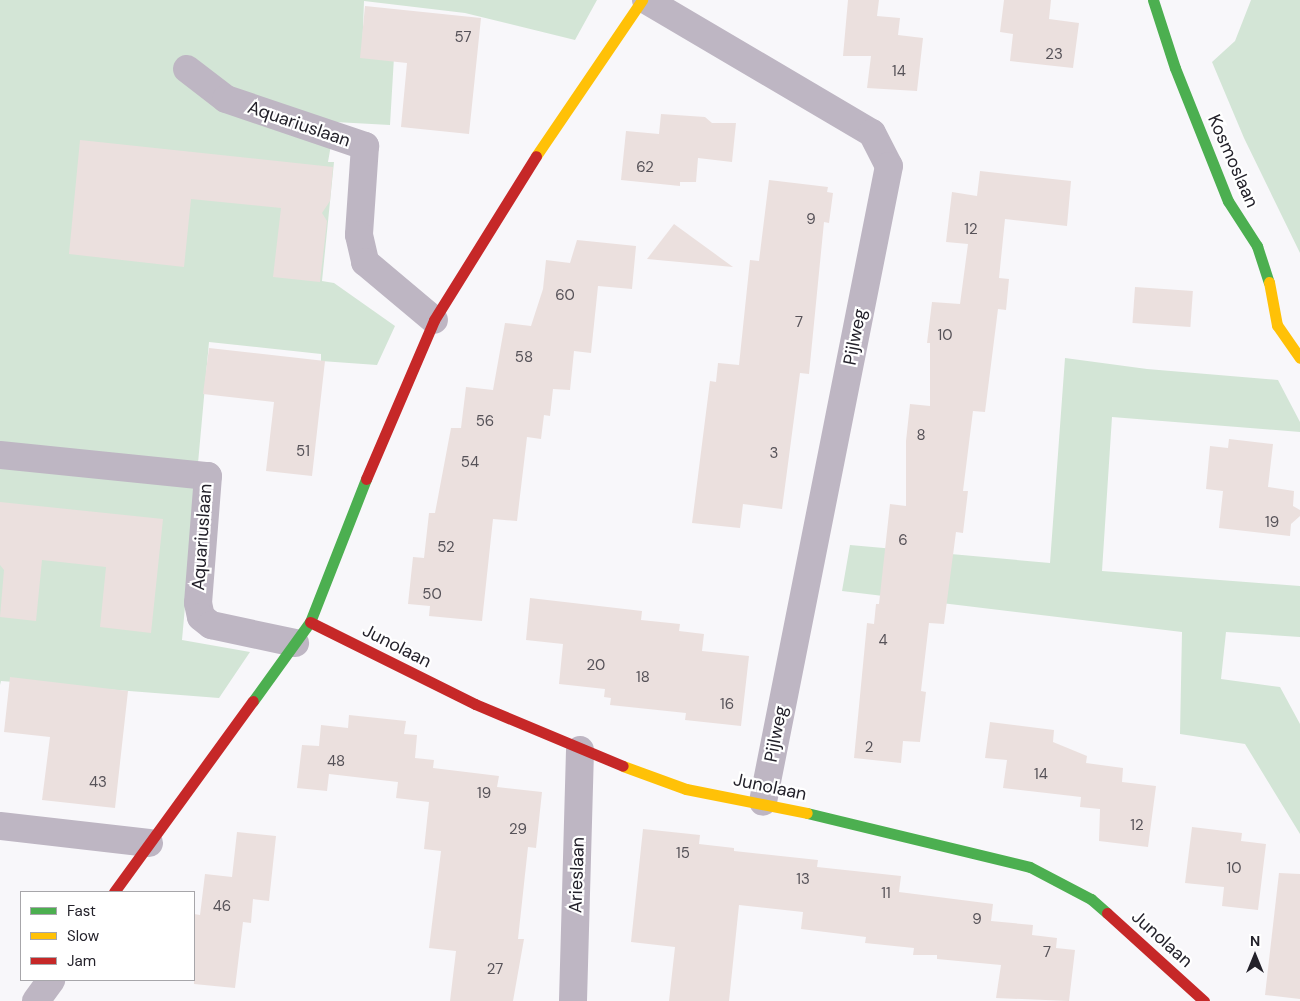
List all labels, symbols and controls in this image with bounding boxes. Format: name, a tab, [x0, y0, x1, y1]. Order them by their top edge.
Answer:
house number: 57	[455, 29, 471, 47]
house number: 23	[1045, 46, 1063, 64]
house number: 14	[892, 63, 906, 81]
street label: Aquariuslaan	[245, 96, 353, 152]
street label: Kosmoslaan	[1203, 111, 1263, 211]
house number: 62	[636, 159, 654, 177]
house number: 9	[806, 211, 816, 229]
house number: 12	[964, 221, 978, 239]
house number: 60	[555, 287, 575, 305]
street label: Pijlweg	[839, 307, 871, 367]
house number: 7	[795, 314, 803, 332]
house number: 10	[938, 327, 952, 345]
house number: 58	[515, 349, 533, 367]
house number: 56	[476, 413, 494, 431]
house number: 8	[916, 427, 926, 445]
house number: 51	[296, 443, 310, 461]
house number: 3	[770, 445, 778, 463]
house number: 54	[461, 454, 479, 472]
street label: Aquariuslaan	[187, 483, 217, 591]
house number: 19	[1265, 514, 1279, 532]
house number: 6	[898, 532, 908, 550]
house number: 52	[437, 539, 455, 557]
house number: 50	[422, 586, 442, 604]
street label: Junolaan	[359, 620, 435, 672]
house number: 4	[878, 632, 888, 650]
house number: 20	[587, 657, 605, 675]
house number: 18	[636, 669, 650, 687]
house number: 16	[720, 696, 734, 714]
street label: Pijlweg	[760, 704, 792, 764]
house number: 2	[865, 739, 873, 757]
house number: 48	[327, 753, 345, 771]
house number: 14	[1034, 766, 1048, 784]
street label: Junolaan	[731, 769, 809, 805]
house number: 43	[89, 774, 107, 792]
house number: 19	[477, 785, 491, 803]
house number: 12	[1130, 817, 1144, 835]
house number: 29	[509, 821, 527, 839]
street label: Arieslaan	[565, 837, 589, 913]
house number: 15	[676, 845, 690, 863]
house number: 10	[1227, 860, 1241, 878]
house number: 13	[796, 871, 810, 889]
house number: 11	[881, 885, 891, 903]
legend	[20, 891, 195, 981]
house number: 46	[213, 898, 231, 916]
text: Fast	[67, 901, 96, 921]
street label: Junolaan	[1127, 906, 1197, 972]
house number: 9	[972, 911, 982, 929]
text: Slow	[67, 926, 99, 946]
north arrow	[1230, 931, 1280, 981]
text: N	[1250, 932, 1260, 950]
house number: 7	[1043, 944, 1051, 962]
text: Jam	[67, 951, 96, 971]
house number: 27	[487, 961, 503, 979]

